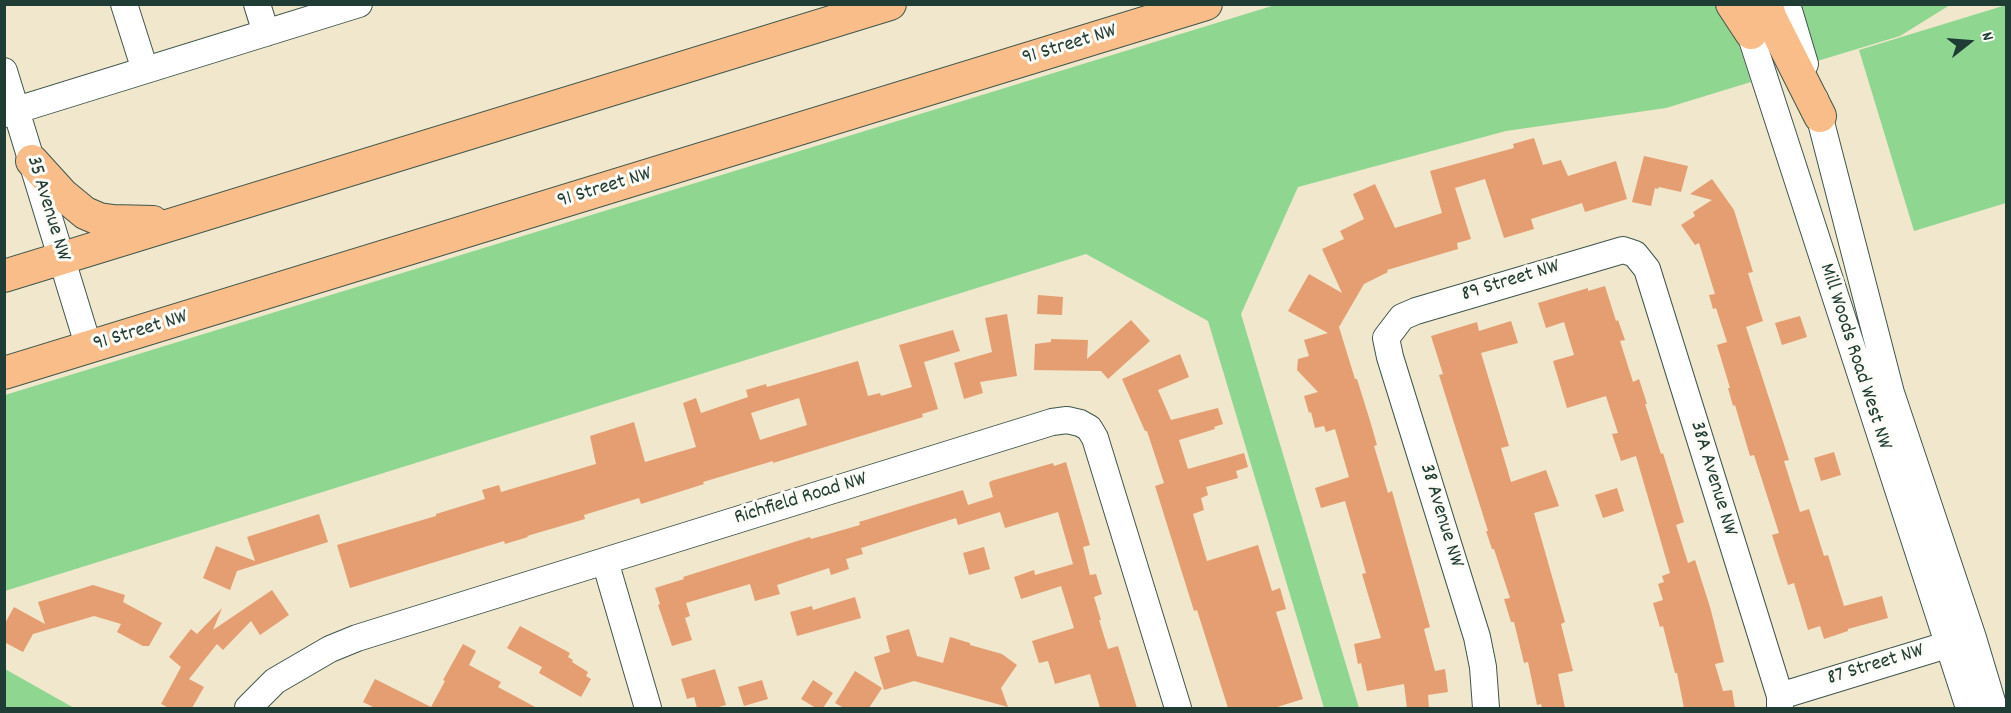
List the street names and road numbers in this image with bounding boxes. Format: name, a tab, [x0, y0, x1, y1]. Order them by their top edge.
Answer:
street label: 91 Street NW	[1020, 20, 1120, 72]
street label: 35 Avenue NW	[19, 153, 75, 265]
street label: 91 Street NW	[555, 163, 655, 215]
street label: 89 Street NW	[1459, 255, 1563, 309]
street label: Mill Woods Road West NW	[1812, 261, 1896, 453]
street label: 91 Street NW	[91, 306, 191, 358]
street label: 38A Avenue NW	[1683, 419, 1741, 539]
street label: 38 Avenue NW	[1412, 461, 1468, 571]
street label: Richfield Road NW	[732, 468, 870, 532]
street label: 87 Street NW	[1825, 639, 1927, 693]

